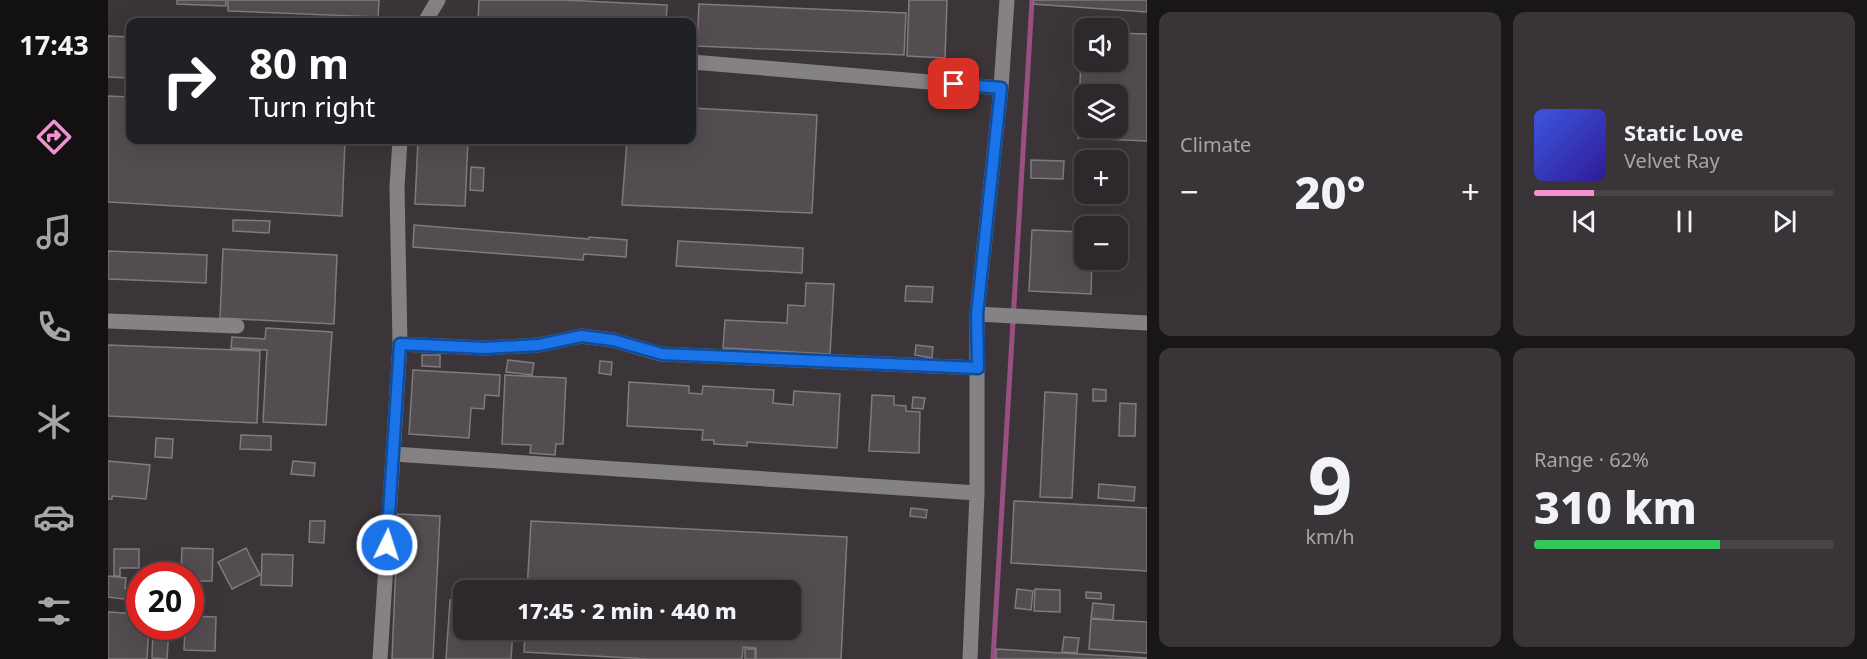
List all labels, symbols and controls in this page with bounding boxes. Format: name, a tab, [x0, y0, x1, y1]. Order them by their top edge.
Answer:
map controls	[1074, 18, 1128, 270]
button: sound	[1074, 18, 1128, 72]
text: 17:43	[19, 26, 89, 63]
text: 80 m	[249, 34, 349, 91]
icon: right	[150, 42, 228, 120]
pin	[928, 58, 979, 109]
icon: arrive	[937, 67, 970, 100]
button: layers	[1074, 84, 1128, 138]
text: Turn right	[249, 88, 375, 125]
icon: directions	[33, 116, 75, 158]
text: Static Love	[1624, 117, 1743, 147]
text: Climate	[1180, 131, 1251, 158]
text: Velvet Ray	[1624, 147, 1720, 174]
button: +	[1074, 150, 1128, 204]
text: 20°	[1294, 161, 1366, 222]
text: −	[1180, 169, 1199, 214]
text: +	[1461, 169, 1480, 214]
icon: previous	[1568, 205, 1601, 238]
icon: pause	[1668, 205, 1701, 238]
icon: next	[1768, 205, 1801, 238]
icon: music	[33, 211, 75, 253]
button: −	[1074, 216, 1128, 270]
icon: phone	[33, 306, 75, 348]
icon: climate	[33, 401, 75, 443]
text: 9	[1308, 431, 1352, 537]
text: Range · 62%	[1534, 446, 1649, 473]
text: 310 km	[1534, 476, 1697, 537]
icon: car	[33, 496, 75, 538]
position arrow	[355, 513, 419, 577]
text: km/h	[1305, 523, 1355, 550]
speed limit sign: 20	[126, 562, 204, 640]
icon: filters	[33, 590, 75, 632]
text: 17:45 · 2 min · 440 m	[517, 595, 737, 625]

